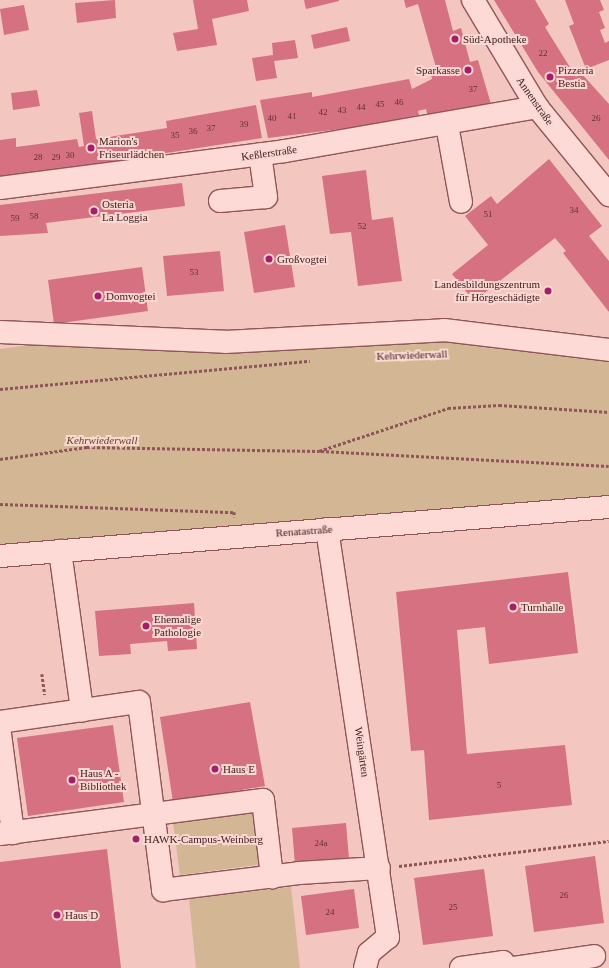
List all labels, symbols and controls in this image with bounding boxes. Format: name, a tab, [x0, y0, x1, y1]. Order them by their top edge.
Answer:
place label: Süd-Apotheke	[463, 32, 527, 46]
marker: Süd-Apotheke	[450, 34, 460, 44]
house number: 22	[538, 48, 548, 58]
place label: Sparkasse	[416, 63, 460, 77]
place label: Pizzeria Bestia	[558, 64, 593, 90]
marker: Sparkasse	[463, 65, 473, 75]
marker: Pizzeria Bestia	[545, 72, 555, 82]
street label: Annenstraße	[514, 74, 556, 128]
house number: 37	[468, 84, 478, 94]
house number: 46	[394, 97, 404, 107]
house number: 45	[376, 99, 384, 109]
house number: 44	[356, 102, 366, 112]
house number: 43	[338, 105, 346, 115]
house number: 42	[318, 107, 328, 117]
house number: 41	[288, 111, 296, 121]
house number: 40	[268, 113, 276, 123]
house number: 26	[592, 113, 600, 123]
house number: 39	[240, 119, 248, 129]
house number: 37	[206, 123, 216, 133]
house number: 36	[188, 126, 198, 136]
house number: 35	[170, 130, 180, 140]
place label: Marion's Friseurlädchen	[99, 135, 164, 161]
marker: Marion's Friseurlädchen	[86, 143, 96, 153]
street label: Keßlerstraße	[240, 143, 298, 163]
house number: 30	[66, 150, 74, 160]
house number: 28	[34, 152, 42, 162]
house number: 29	[52, 152, 60, 162]
place label: Osteria La Loggia	[102, 198, 148, 224]
house number: 34	[570, 205, 578, 215]
marker: Osteria La Loggia	[89, 206, 99, 216]
house number: 51	[484, 209, 492, 219]
house number: 58	[30, 211, 38, 221]
house number: 59	[10, 213, 20, 223]
house number: 52	[358, 221, 366, 231]
place label: Großvogtei	[277, 252, 327, 266]
marker: Großvogtei	[264, 254, 274, 264]
house number: 53	[190, 267, 198, 277]
place label: Landesbildungszentrum für Hörgeschädigte	[434, 278, 540, 304]
marker: Landesbildungszentrum für Hörgeschädigte	[543, 286, 553, 296]
place label: Domvogtei	[106, 289, 155, 303]
marker: Domvogtei	[93, 291, 103, 301]
street label: Kehrwiederwall	[376, 347, 448, 363]
park label: Kehrwiederwall	[67, 433, 137, 447]
street label: Renatastraße	[275, 522, 333, 540]
place label: Turnhalle	[521, 600, 563, 614]
marker: Turnhalle	[508, 602, 518, 612]
place label: Ehemalige Pathologie	[154, 613, 201, 639]
marker: Ehemalige Pathologie	[141, 621, 151, 631]
street label: Weingärten	[352, 726, 372, 778]
place label: Haus E	[223, 762, 255, 776]
marker: Haus E	[210, 764, 220, 774]
place label: Haus A - Bibliothek	[80, 767, 126, 793]
marker: Haus A - Bibliothek	[67, 775, 77, 785]
house number: 5	[497, 780, 501, 790]
place label: HAWK-Campus-Weinberg	[144, 832, 263, 846]
marker: HAWK-Campus-Weinberg	[131, 834, 141, 844]
house number: 24a	[315, 838, 327, 848]
house number: 26	[560, 890, 568, 900]
house number: 25	[448, 902, 458, 912]
house number: 24	[326, 907, 334, 917]
place label: Haus D	[65, 908, 98, 922]
marker: Haus D	[52, 910, 62, 920]

